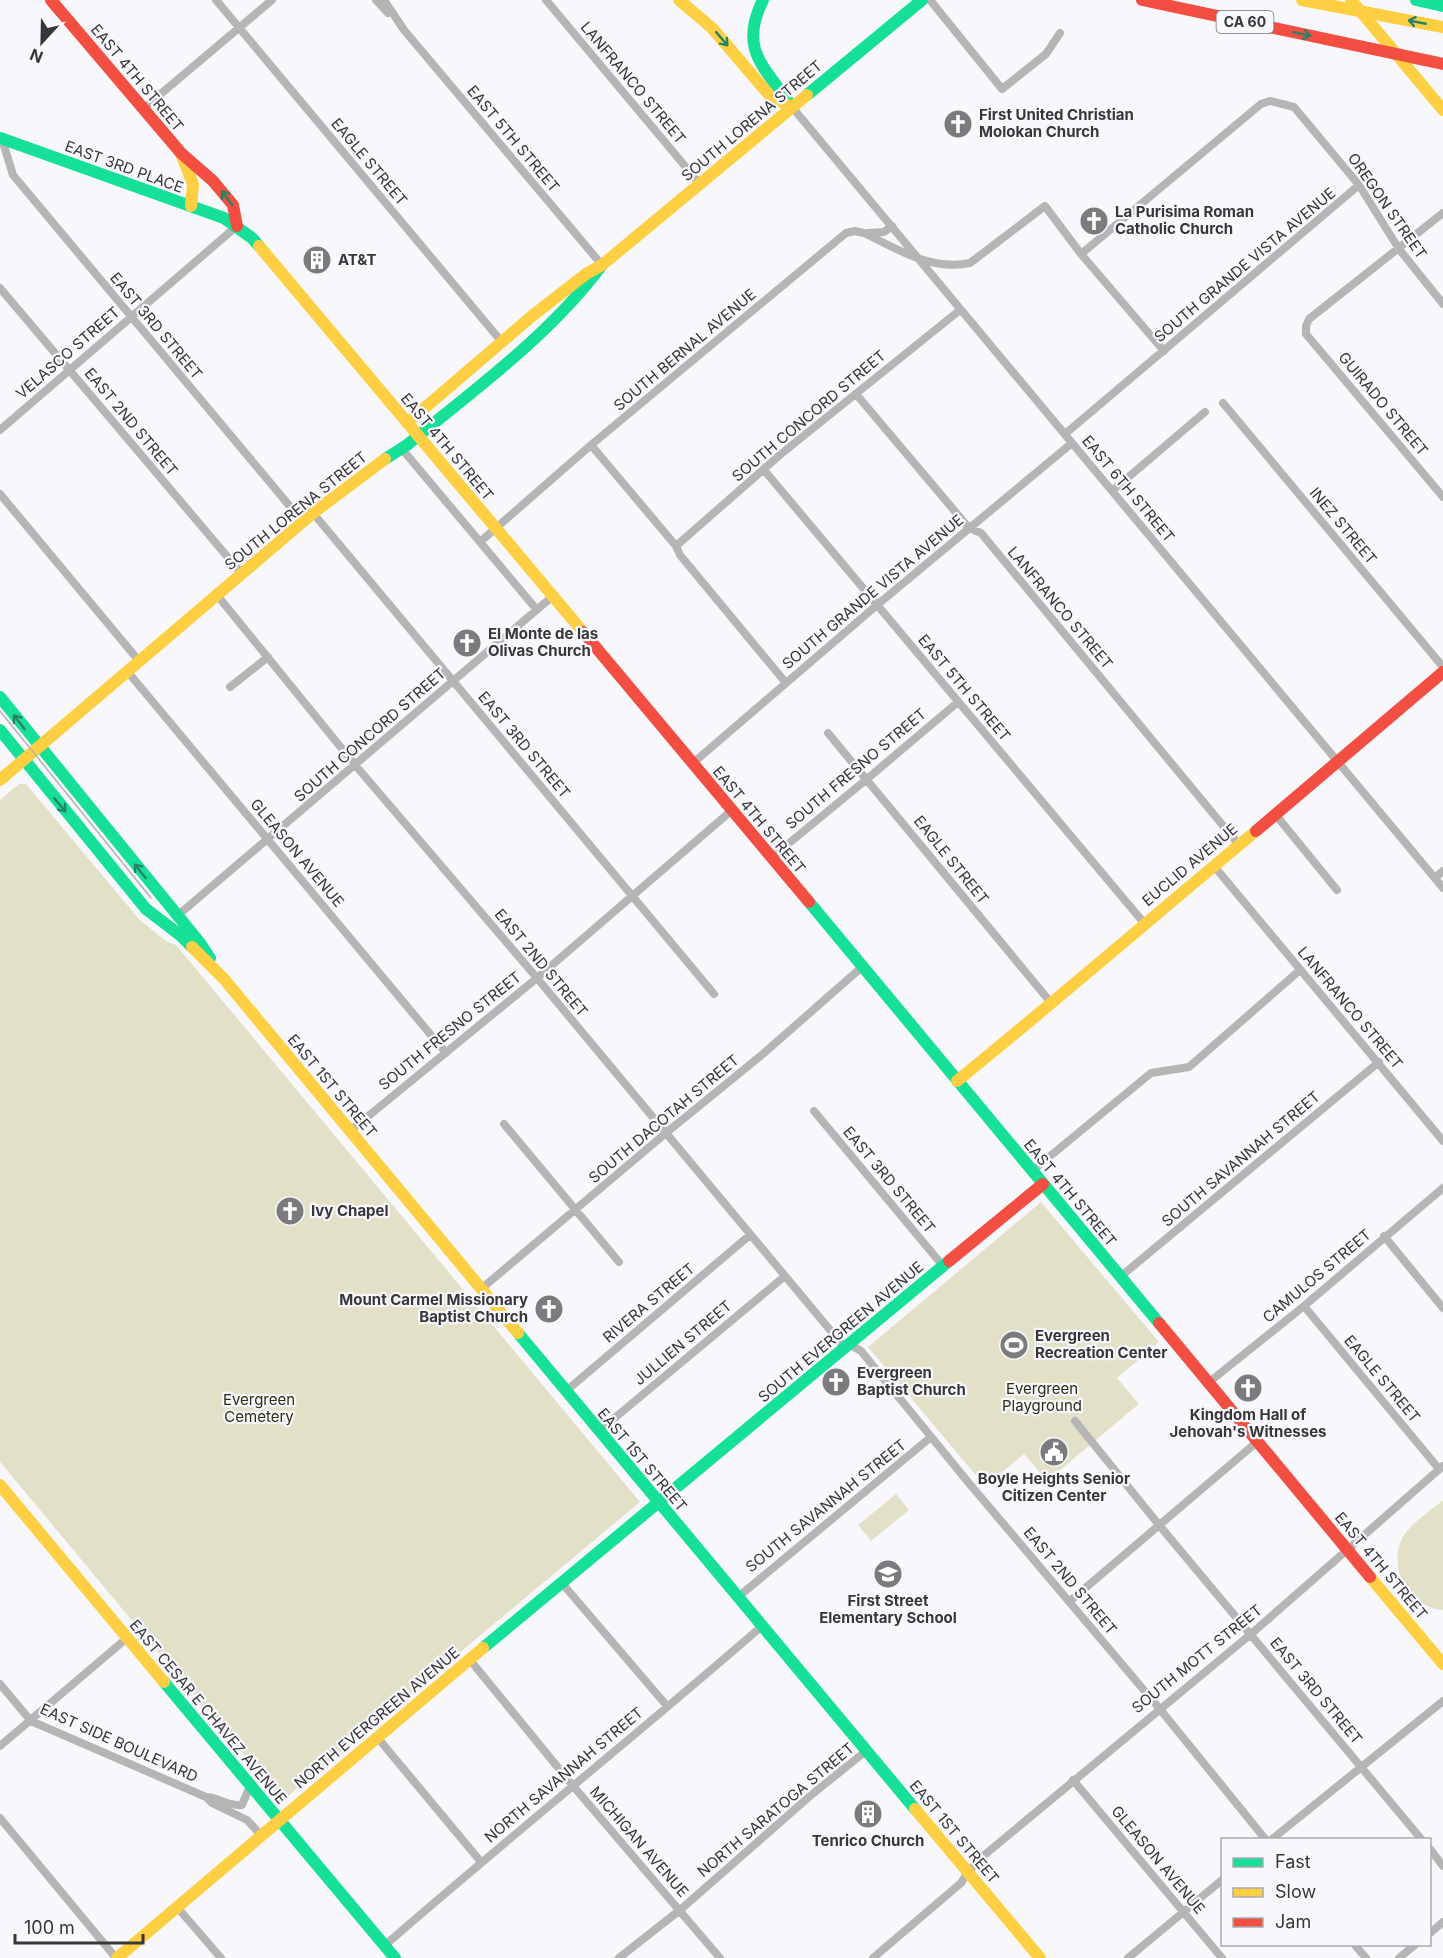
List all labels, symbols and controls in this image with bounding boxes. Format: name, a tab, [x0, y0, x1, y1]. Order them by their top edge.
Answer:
road number: CA 60	[1216, 11, 1274, 33]
north arrow	[12, 12, 72, 72]
one-way arrow	[1408, 16, 1427, 27]
street label: LANFRANCO STREET	[577, 18, 690, 148]
street label: EAST 4TH STREET	[87, 20, 188, 135]
one-way arrow	[1292, 29, 1312, 40]
one-way arrow	[715, 31, 729, 46]
text: N	[27, 44, 46, 67]
street label: SOUTH LORENA STREET	[677, 56, 826, 185]
street label: EAST 5TH STREET	[463, 81, 564, 196]
place label: First United Christian Molokan Church	[979, 105, 1134, 141]
church icon: First United Christian Molokan Church	[942, 108, 974, 140]
street label: EAGLE STREET	[327, 114, 412, 209]
street label: EAST 3RD PLACE	[62, 136, 186, 197]
street label: OREGON STREET	[1344, 149, 1431, 262]
street label: SOUTH GRANDE VISTA AVENUE	[1150, 183, 1339, 346]
one-way arrow	[221, 191, 233, 207]
place label: La Purisima Roman Catholic Church	[1115, 202, 1254, 238]
church icon: La Purisima Roman Catholic Church	[1078, 205, 1110, 237]
building icon: AT&T	[301, 244, 333, 276]
place label: AT&T	[338, 250, 377, 269]
street label: EAST 3RD STREET	[106, 268, 207, 383]
street label: SOUTH BERNAL AVENUE	[610, 284, 760, 415]
street label: VELASCO STREET	[12, 302, 123, 403]
street label: SOUTH CONCORD STREET	[728, 346, 889, 486]
street label: GUIRADO STREET	[1334, 348, 1432, 459]
street label: EAST 2ND STREET	[81, 364, 182, 480]
street label: EAST 4TH STREET	[397, 389, 498, 504]
street label: EAST 6TH STREET	[1078, 431, 1179, 546]
street label: SOUTH LORENA STREET	[221, 447, 371, 574]
street label: INEZ STREET	[1306, 483, 1381, 568]
street label: SOUTH GRANDE VISTA AVENUE	[778, 510, 967, 673]
street label: LANFRANCO STREET	[1004, 543, 1117, 673]
place label: El Monte de las Olivas Church	[488, 624, 598, 660]
church icon: El Monte de las Olivas Church	[451, 627, 483, 659]
street label: EAST 5TH STREET	[914, 630, 1015, 745]
street label: SOUTH CONCORD STREET	[290, 664, 449, 806]
street label: EAST 3RD STREET	[474, 687, 575, 802]
street label: SOUTH FRESNO STREET	[781, 704, 930, 833]
one-way arrow	[13, 714, 26, 730]
street label: EAST 4TH STREET	[709, 762, 810, 877]
street label: GLEASON AVENUE	[246, 795, 348, 911]
one-way arrow	[54, 797, 67, 813]
street label: EAGLE STREET	[910, 812, 993, 908]
street label: EUCLID AVENUE	[1138, 819, 1241, 910]
one-way arrow	[133, 864, 147, 879]
street label: EAST 2ND STREET	[491, 905, 592, 1021]
street label: LANFRANCO STREET	[1294, 943, 1407, 1073]
street label: SOUTH FRESNO STREET	[374, 967, 525, 1094]
street label: EAST 1ST STREET	[284, 1030, 381, 1141]
street label: SOUTH DACOTAH STREET	[585, 1050, 743, 1187]
street label: SOUTH SAVANNAH STREET	[1158, 1087, 1324, 1230]
street label: EAST 3RD STREET	[839, 1122, 940, 1237]
street label: EAST 4TH STREET	[1020, 1135, 1121, 1250]
church icon: Ivy Chapel	[274, 1195, 306, 1227]
place label: Ivy Chapel	[311, 1201, 389, 1220]
street label: CAMULOS STREET	[1259, 1225, 1375, 1327]
street label: SOUTH EVERGREEN AVENUE	[754, 1257, 927, 1406]
street label: RIVERA STREET	[599, 1259, 698, 1347]
place label: Mount Carmel Missionary Baptist Church	[339, 1290, 528, 1326]
church icon: Mount Carmel Missionary Baptist Church	[533, 1293, 565, 1325]
street label: JULLIEN STREET	[630, 1296, 735, 1389]
place label: Evergreen Recreation Center	[1035, 1326, 1167, 1362]
sports icon: Evergreen Recreation Center	[998, 1329, 1030, 1361]
street label: EAGLE STREET	[1340, 1331, 1425, 1426]
place label: Evergreen Baptist Church	[857, 1363, 966, 1399]
church icon: Evergreen Baptist Church	[820, 1366, 852, 1398]
church icon: Kingdom Hall of Jehovah's Witnesses	[1232, 1372, 1264, 1404]
park label: Evergreen Playground	[1002, 1379, 1082, 1415]
park label: Evergreen Cemetery	[223, 1390, 295, 1426]
street label: EAST 1ST STREET	[594, 1404, 691, 1515]
place label: Kingdom Hall of Jehovah's Witnesses	[1169, 1405, 1327, 1441]
street label: SOUTH SAVANNAH STREET	[742, 1435, 910, 1576]
public building icon: Boyle Heights Senior Citizen Center	[1038, 1436, 1070, 1468]
place label: Boyle Heights Senior Citizen Center	[978, 1469, 1130, 1505]
street label: EAST 4TH STREET	[1331, 1508, 1432, 1623]
street label: EAST 2ND STREET	[1020, 1523, 1121, 1639]
school or university icon: First Street Elementary School	[872, 1558, 904, 1590]
place label: First Street Elementary School	[819, 1591, 957, 1627]
street label: SOUTH MOTT STREET	[1128, 1600, 1266, 1717]
street label: EAST CESAR E CHAVEZ AVENUE	[126, 1616, 291, 1808]
street label: EAST 3RD STREET	[1266, 1633, 1367, 1748]
street label: NORTH EVERGREEN AVENUE	[290, 1643, 463, 1792]
street label: EAST SIDE BOULEVARD	[37, 1699, 201, 1786]
street label: NORTH SAVANNAH STREET	[481, 1703, 647, 1847]
street label: NORTH SARATOGA STREET	[693, 1738, 858, 1881]
street label: EAST 1ST STREET	[906, 1776, 1003, 1887]
street label: MICHIGAN AVENUE	[586, 1782, 693, 1901]
building icon: Tenrico Church	[852, 1798, 884, 1830]
street label: GLEASON AVENUE	[1107, 1802, 1209, 1918]
place label: Tenrico Church	[812, 1831, 924, 1850]
legend	[1221, 1838, 1431, 1946]
text: Fast	[1275, 1851, 1311, 1872]
text: Slow	[1275, 1881, 1316, 1902]
scale bar	[15, 1907, 142, 1945]
text: Jam	[1275, 1911, 1311, 1932]
text: 100 m	[24, 1917, 75, 1938]

